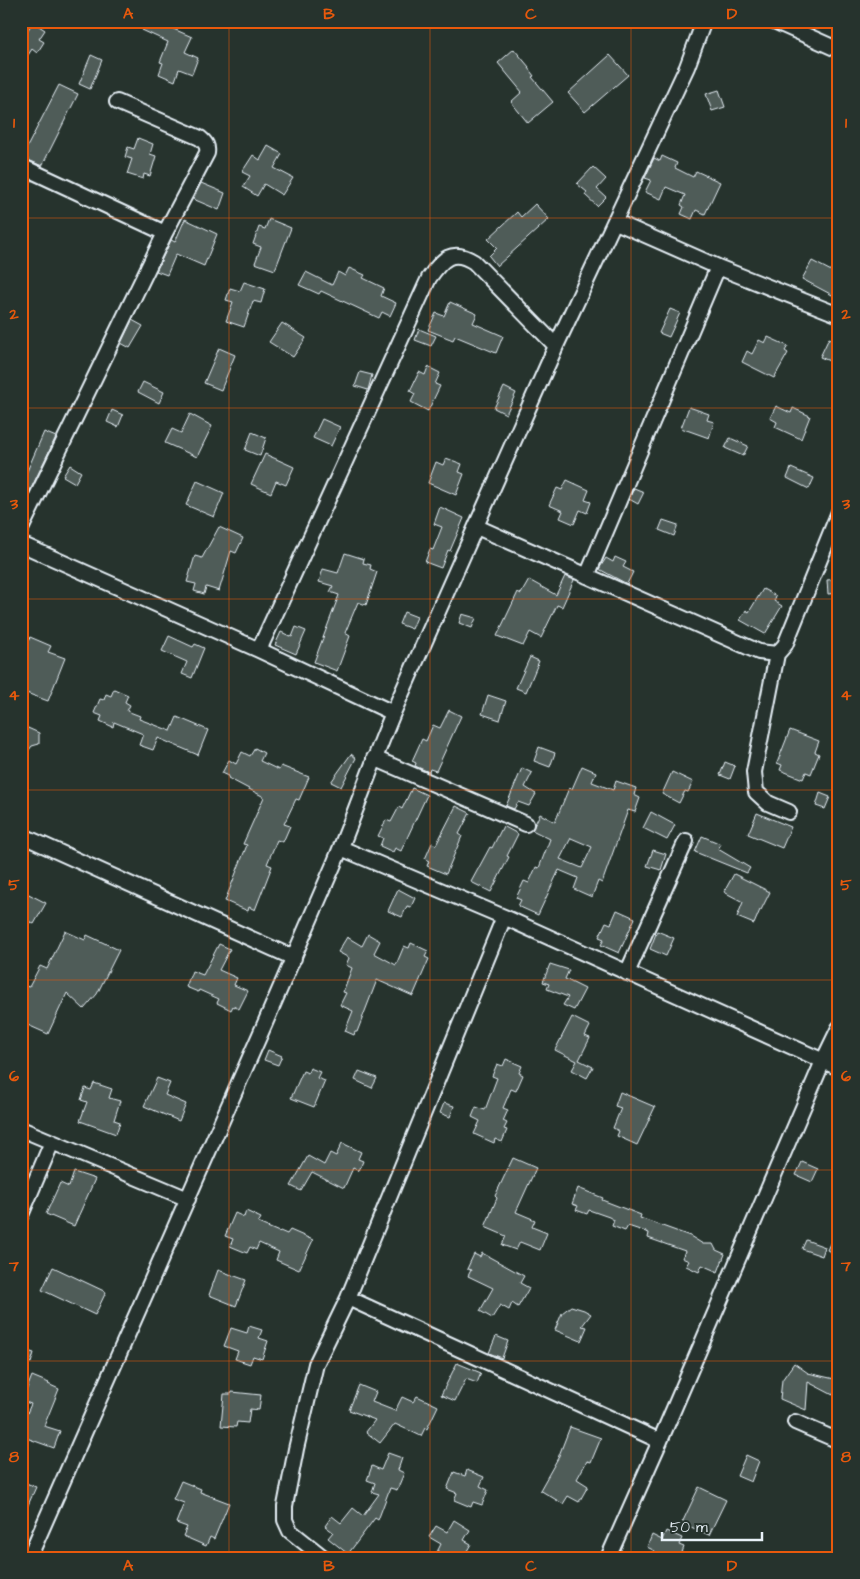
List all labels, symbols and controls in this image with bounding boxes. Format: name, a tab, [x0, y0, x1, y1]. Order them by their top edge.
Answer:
text: A	[123, 3, 134, 25]
text: B	[323, 3, 335, 25]
text: C	[525, 3, 537, 25]
text: D	[727, 3, 738, 25]
text: 1	[13, 112, 16, 134]
text: 1	[845, 112, 848, 134]
text: 2	[8, 303, 19, 325]
text: 2	[840, 303, 851, 325]
text: 3	[9, 493, 19, 515]
text: 3	[841, 493, 851, 515]
text: 4	[9, 684, 20, 706]
text: 4	[841, 684, 852, 706]
text: 5	[8, 874, 20, 896]
text: 5	[840, 874, 852, 896]
text: 6	[9, 1065, 19, 1087]
text: 6	[841, 1065, 851, 1087]
text: 7	[8, 1255, 19, 1277]
text: 7	[840, 1255, 851, 1277]
text: 8	[9, 1446, 20, 1468]
text: 8	[841, 1446, 852, 1468]
scale bar	[662, 1509, 762, 1541]
text: 50 m	[670, 1517, 708, 1538]
text: A	[123, 1555, 134, 1577]
text: B	[323, 1555, 335, 1577]
text: C	[525, 1555, 537, 1577]
text: D	[727, 1555, 738, 1577]

